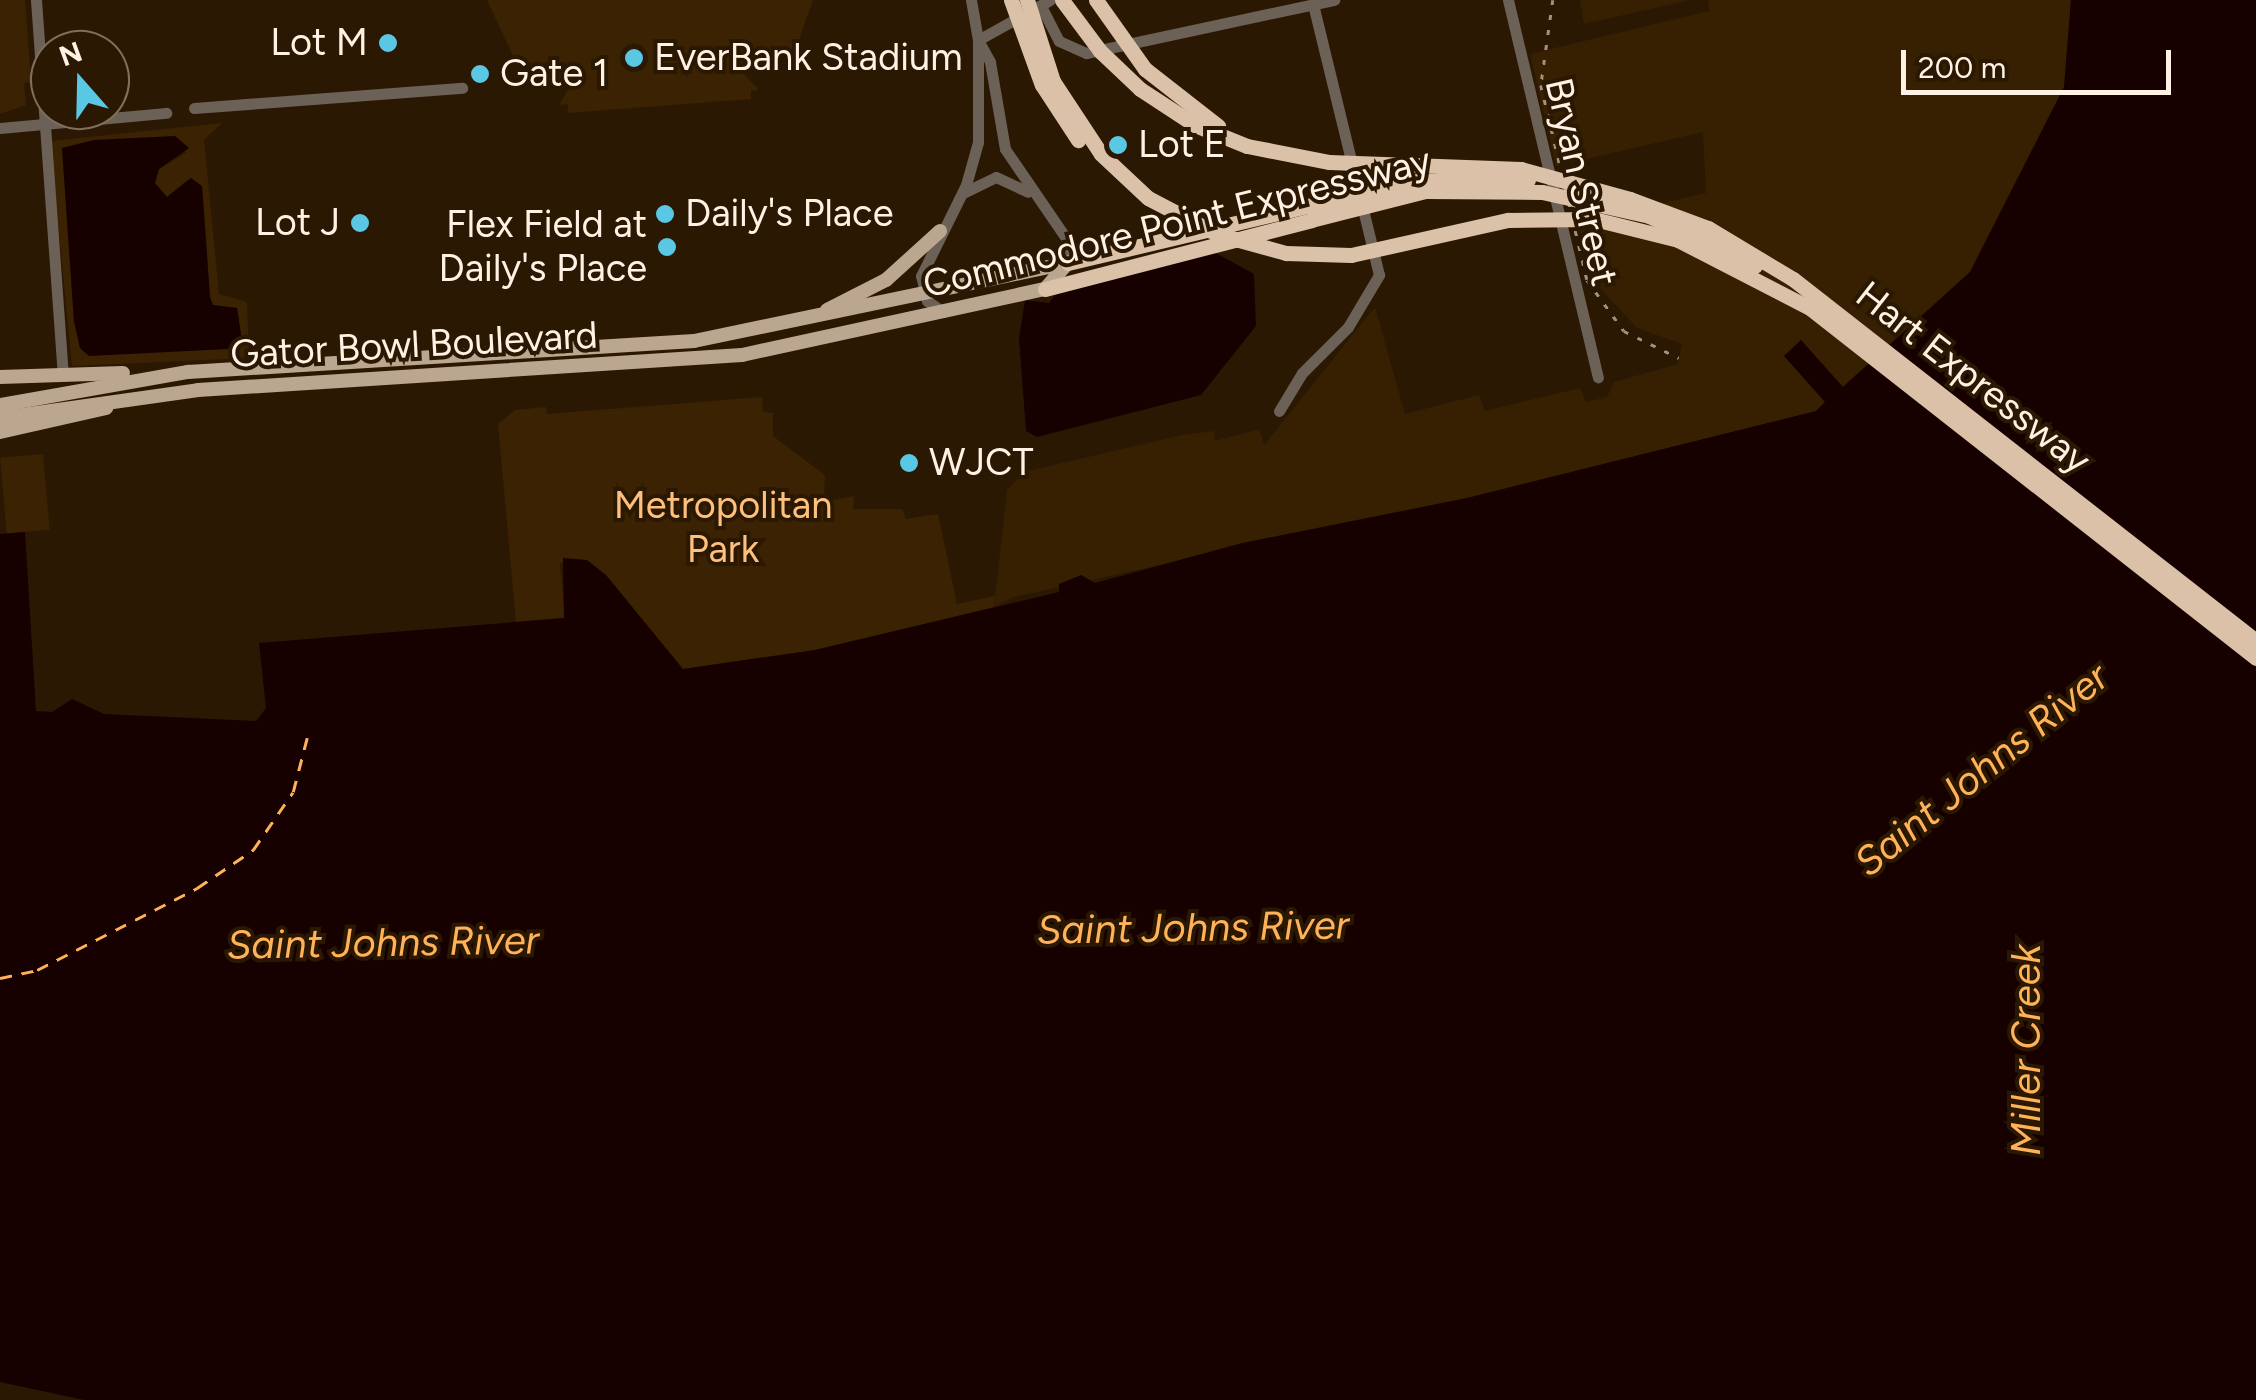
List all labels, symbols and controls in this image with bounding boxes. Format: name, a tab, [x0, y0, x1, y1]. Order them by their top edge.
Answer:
place label: Lot M	[270, 20, 368, 66]
north arrow	[30, 30, 130, 130]
scale bar	[1906, 30, 2176, 92]
marker: Lot M	[377, 32, 399, 54]
text: N	[54, 34, 86, 73]
place label: EverBank Stadium	[654, 35, 963, 81]
marker: EverBank Stadium	[623, 47, 645, 69]
text: 200 m	[1918, 49, 2006, 86]
place label: Gate 1	[500, 51, 608, 97]
marker: Gate 1	[469, 63, 491, 85]
street label: Bryan Street	[1535, 74, 1627, 290]
place label: Lot E	[1138, 122, 1226, 168]
marker: Lot E	[1107, 134, 1129, 156]
street label: Commodore Point Expressway	[919, 138, 1435, 308]
place label: Daily's Place	[685, 191, 893, 237]
place label: Lot J	[255, 200, 340, 246]
place label: Flex Field at Daily's Place	[439, 202, 647, 292]
marker: Daily's Place	[654, 203, 676, 225]
marker: Lot J	[349, 212, 371, 234]
marker: Flex Field at Daily's Place	[656, 236, 678, 258]
street label: Hart Expressway	[1847, 272, 2099, 484]
street label: Gator Bowl Boulevard	[229, 313, 599, 377]
place label: WJCT	[929, 440, 1033, 486]
marker: WJCT	[898, 452, 920, 474]
park label: Metropolitan Park	[614, 483, 832, 572]
water label: Saint Johns River	[1845, 652, 2117, 886]
water label: Saint Johns River	[1036, 900, 1350, 954]
water label: Saint Johns River	[226, 915, 540, 969]
water label: Miller Creek	[2002, 944, 2050, 1156]

